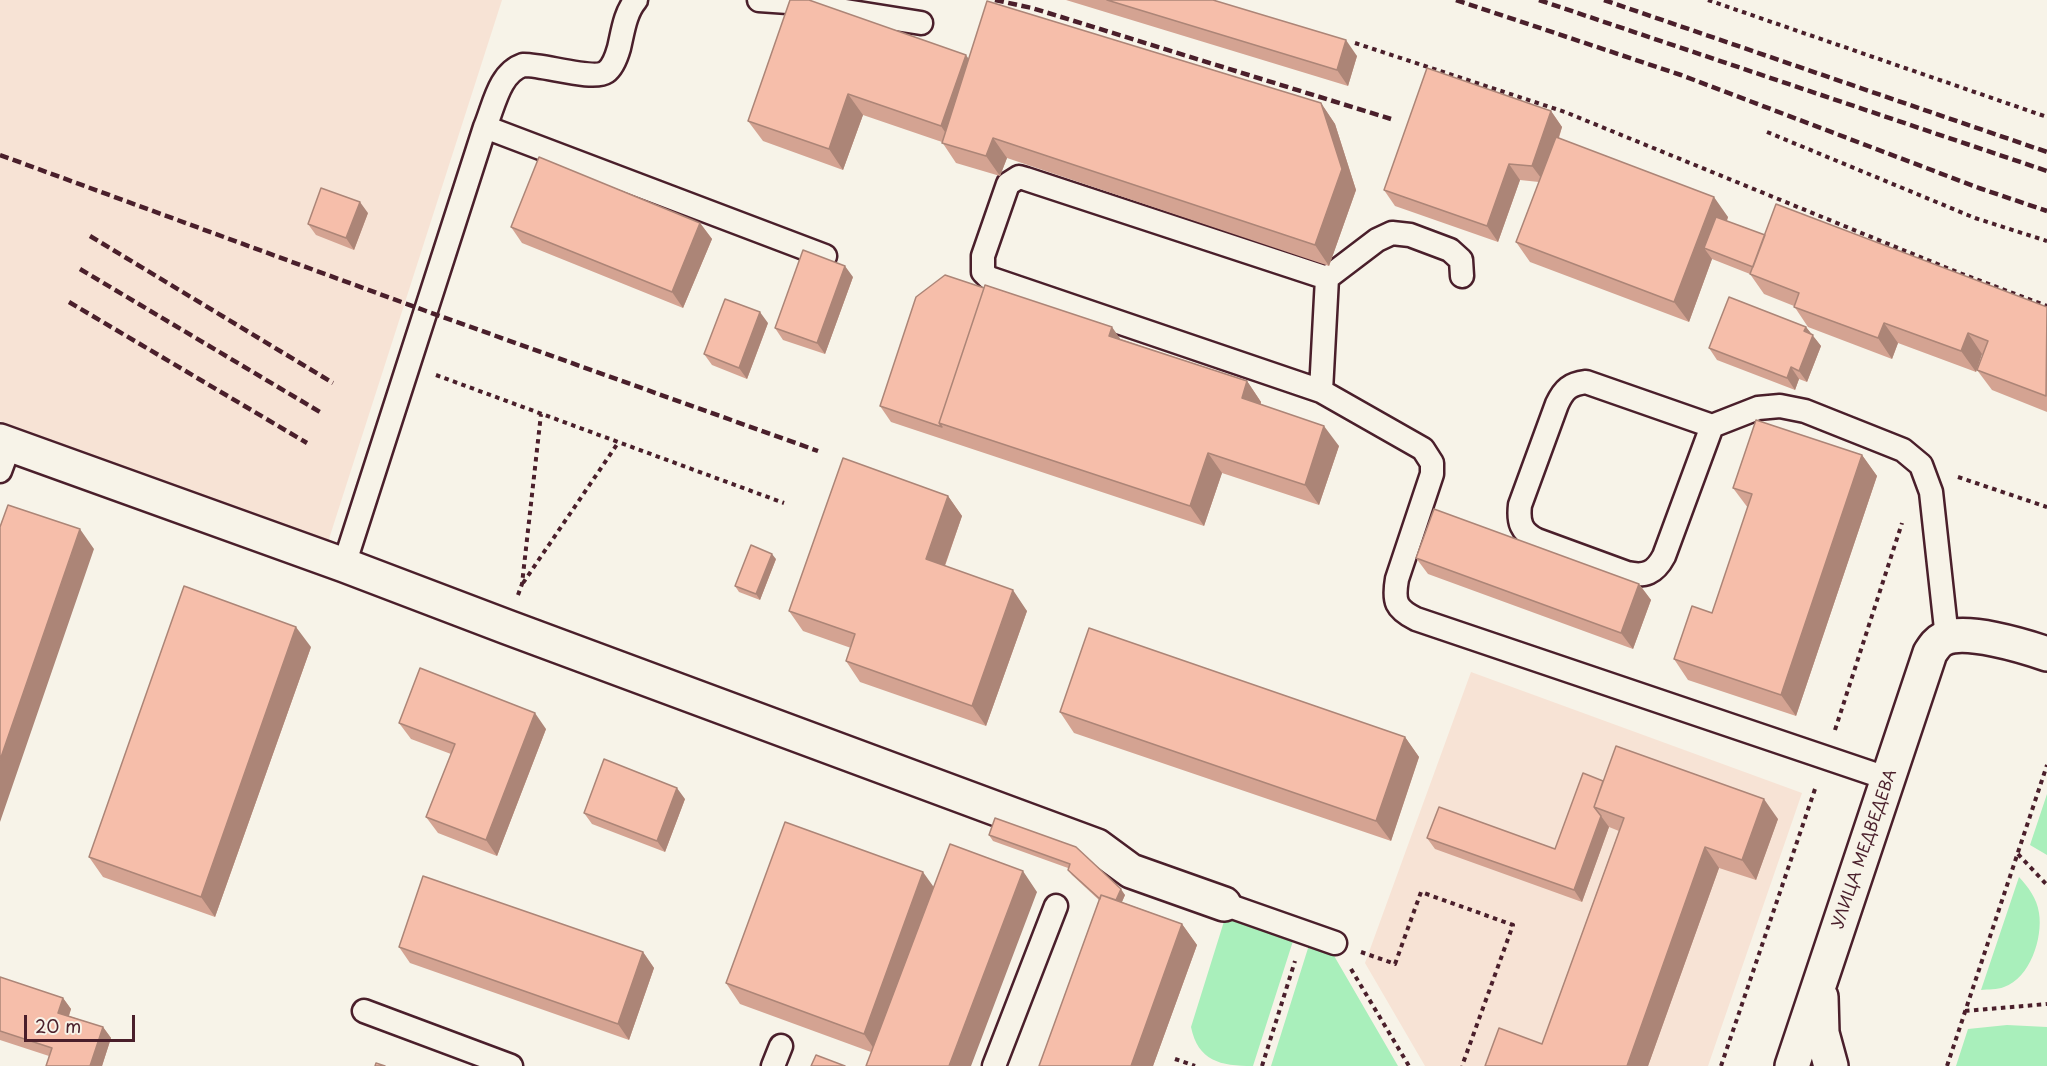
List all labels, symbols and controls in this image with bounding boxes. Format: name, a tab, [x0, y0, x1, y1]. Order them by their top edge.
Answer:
street label: УЛИЦА МЕДВЕДЕВА	[1829, 767, 1901, 931]
scale bar	[27, 1003, 138, 1041]
text: 20 m	[35, 1012, 81, 1039]

